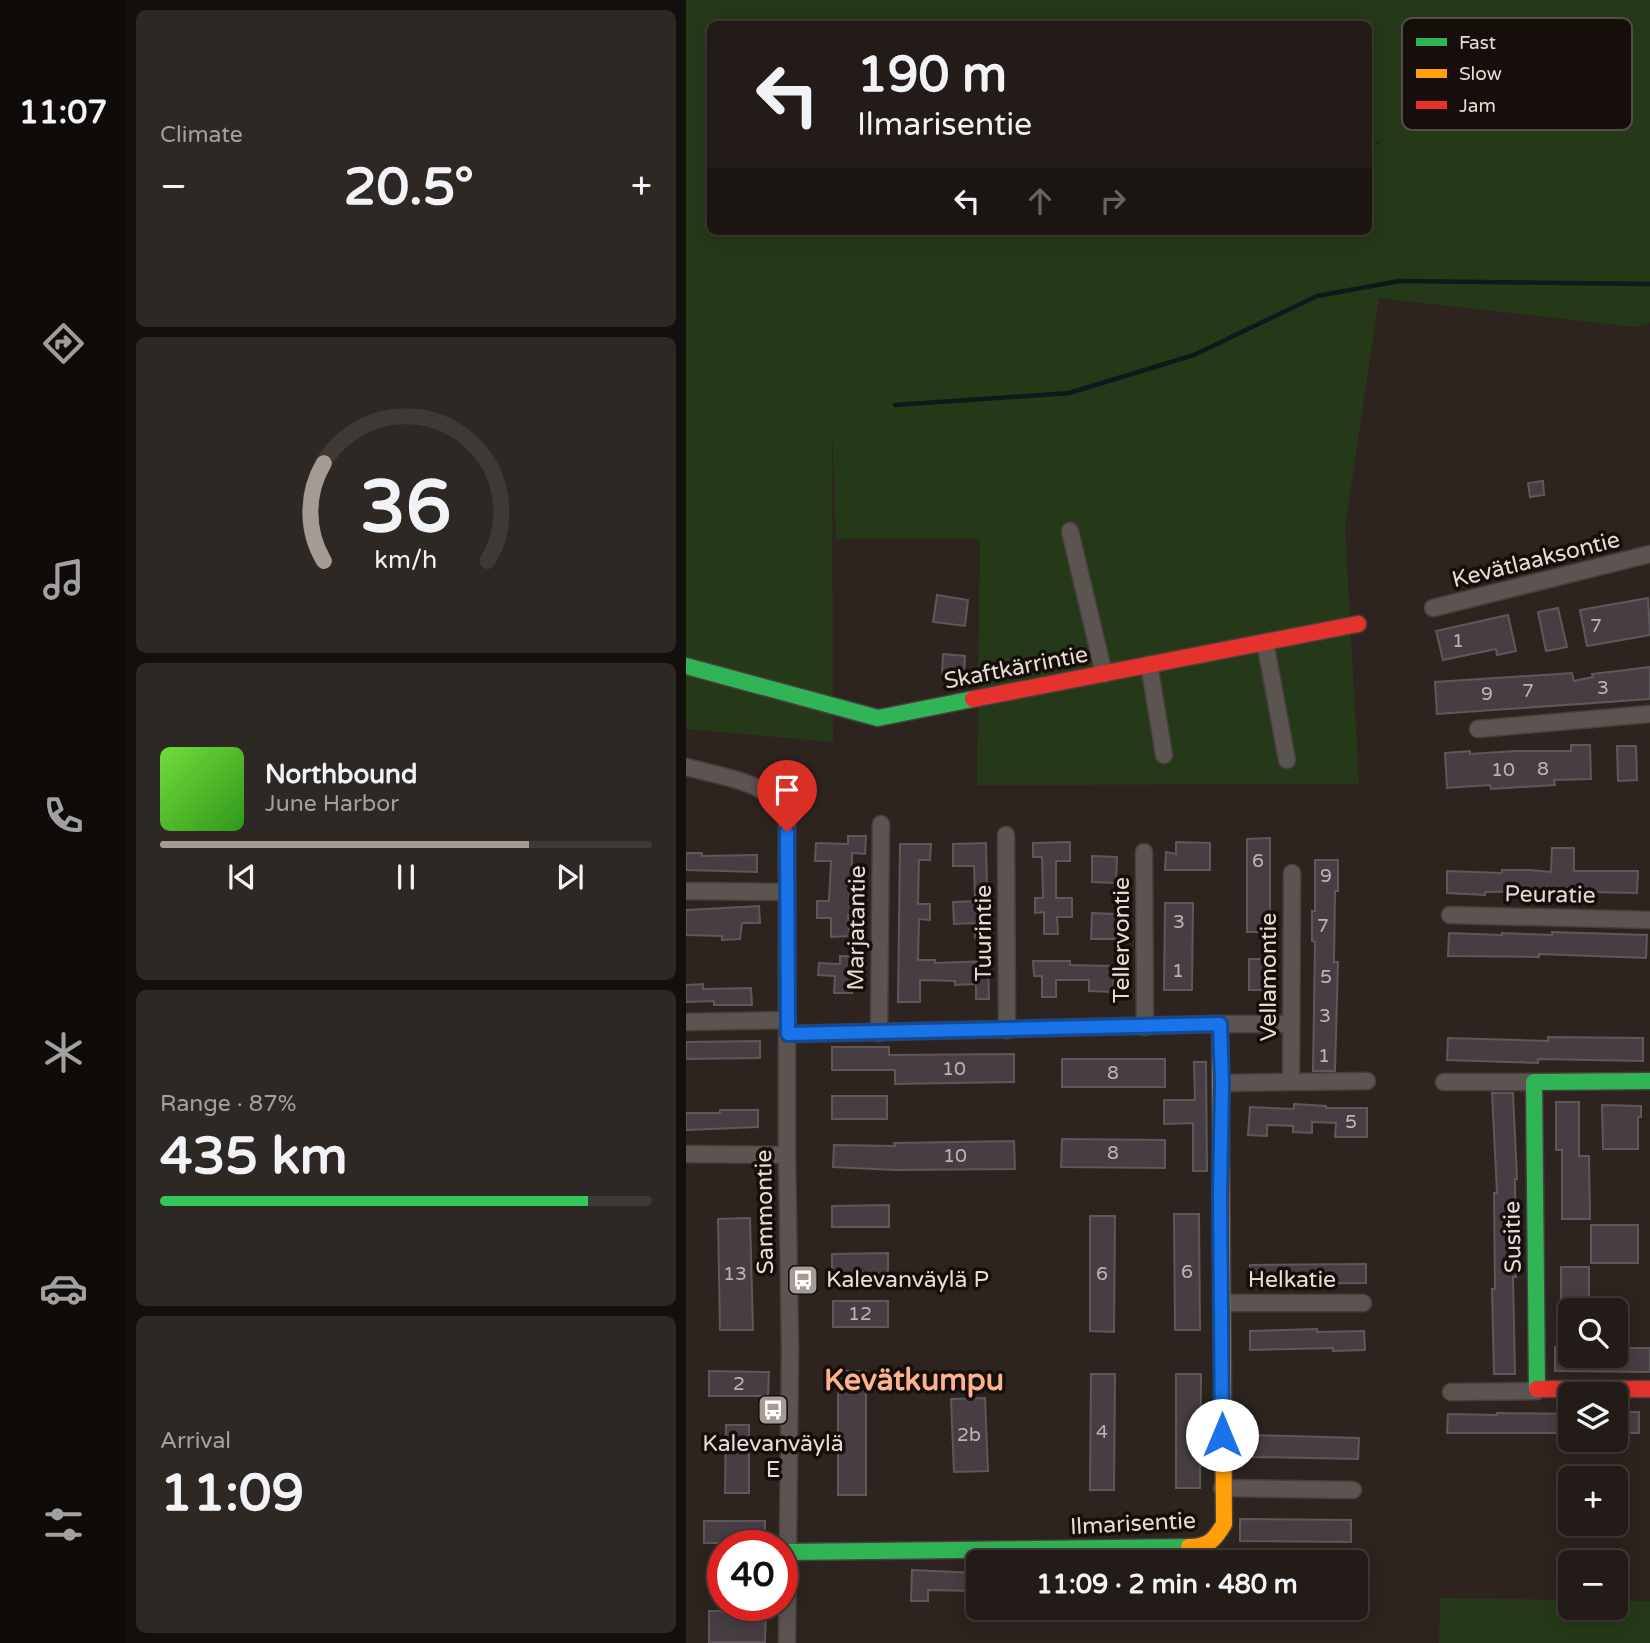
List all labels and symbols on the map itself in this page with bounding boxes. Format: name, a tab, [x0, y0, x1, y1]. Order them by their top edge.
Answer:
legend	[1402, 18, 1632, 130]
text: Fast	[1459, 32, 1496, 54]
text: Slow	[1459, 63, 1502, 85]
text: Jam	[1459, 95, 1496, 117]
street label: Kevätlaaksontie	[1449, 526, 1623, 594]
house number: 7	[1590, 615, 1602, 637]
house number: 1	[1452, 630, 1464, 652]
street label: Skaftkärrintie	[942, 640, 1090, 696]
house number: 3	[1597, 677, 1609, 699]
house number: 7	[1522, 680, 1534, 702]
house number: 9	[1481, 683, 1493, 705]
house number: 8	[1537, 758, 1549, 780]
house number: 10	[1491, 759, 1515, 781]
pin	[757, 760, 817, 832]
house number: 6	[1252, 850, 1264, 872]
street label: Marjatantie	[842, 865, 872, 991]
house number: 9	[1320, 865, 1332, 887]
street label: Tellervontie	[1108, 877, 1136, 1003]
street label: Peuratie	[1504, 880, 1596, 910]
street label: Tuurintie	[970, 885, 998, 981]
house number: 3	[1173, 911, 1185, 933]
street label: Vellamontie	[1255, 913, 1283, 1041]
house number: 7	[1317, 915, 1329, 937]
house number: 1	[1172, 960, 1184, 982]
house number: 5	[1320, 966, 1332, 988]
house number: 3	[1319, 1005, 1331, 1027]
house number: 1	[1318, 1045, 1330, 1067]
house number: 10	[942, 1058, 966, 1080]
house number: 8	[1107, 1062, 1119, 1084]
house number: 5	[1345, 1111, 1357, 1133]
house number: 8	[1107, 1142, 1119, 1164]
house number: 10	[943, 1145, 967, 1167]
street label: Sammontie	[750, 1149, 780, 1275]
street label: Susitie	[1498, 1201, 1528, 1273]
house number: 6	[1181, 1261, 1193, 1283]
house number: 13	[723, 1263, 747, 1285]
bus stop icon: Kalevanväylä P	[786, 1263, 820, 1297]
house number: 6	[1096, 1263, 1108, 1285]
place label: Kalevanväylä P	[826, 1266, 989, 1294]
street label: Helkatie	[1248, 1266, 1336, 1294]
house number: 12	[848, 1303, 872, 1325]
district label: Kevätkumpu	[824, 1362, 1004, 1399]
house number: 2	[733, 1373, 745, 1395]
bus stop icon: Kalevanväylä E	[756, 1393, 790, 1427]
position arrow	[1185, 1398, 1259, 1472]
house number: 4	[1096, 1421, 1108, 1443]
house number: 2b	[957, 1424, 981, 1446]
place label: Kalevanväylä E	[702, 1430, 844, 1484]
street label: Ilmarisentie	[1069, 1507, 1197, 1541]
speed limit sign: 40	[707, 1530, 798, 1621]

